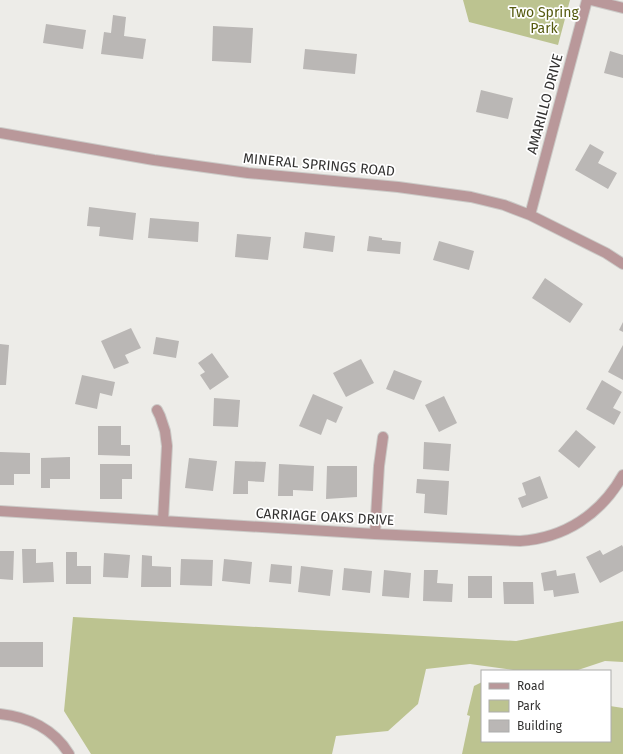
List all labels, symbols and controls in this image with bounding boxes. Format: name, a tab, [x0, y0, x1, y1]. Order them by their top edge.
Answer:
park label: Two Spring Park	[509, 4, 579, 37]
street label: AMARILLO DRIVE	[523, 52, 567, 156]
street label: MINERAL SPRINGS ROAD	[242, 150, 396, 180]
street label: CARRIAGE OAKS DRIVE	[255, 505, 395, 529]
legend	[481, 670, 611, 742]
text: Road	[517, 679, 545, 693]
text: Park	[517, 699, 541, 713]
text: Building	[517, 719, 563, 733]

